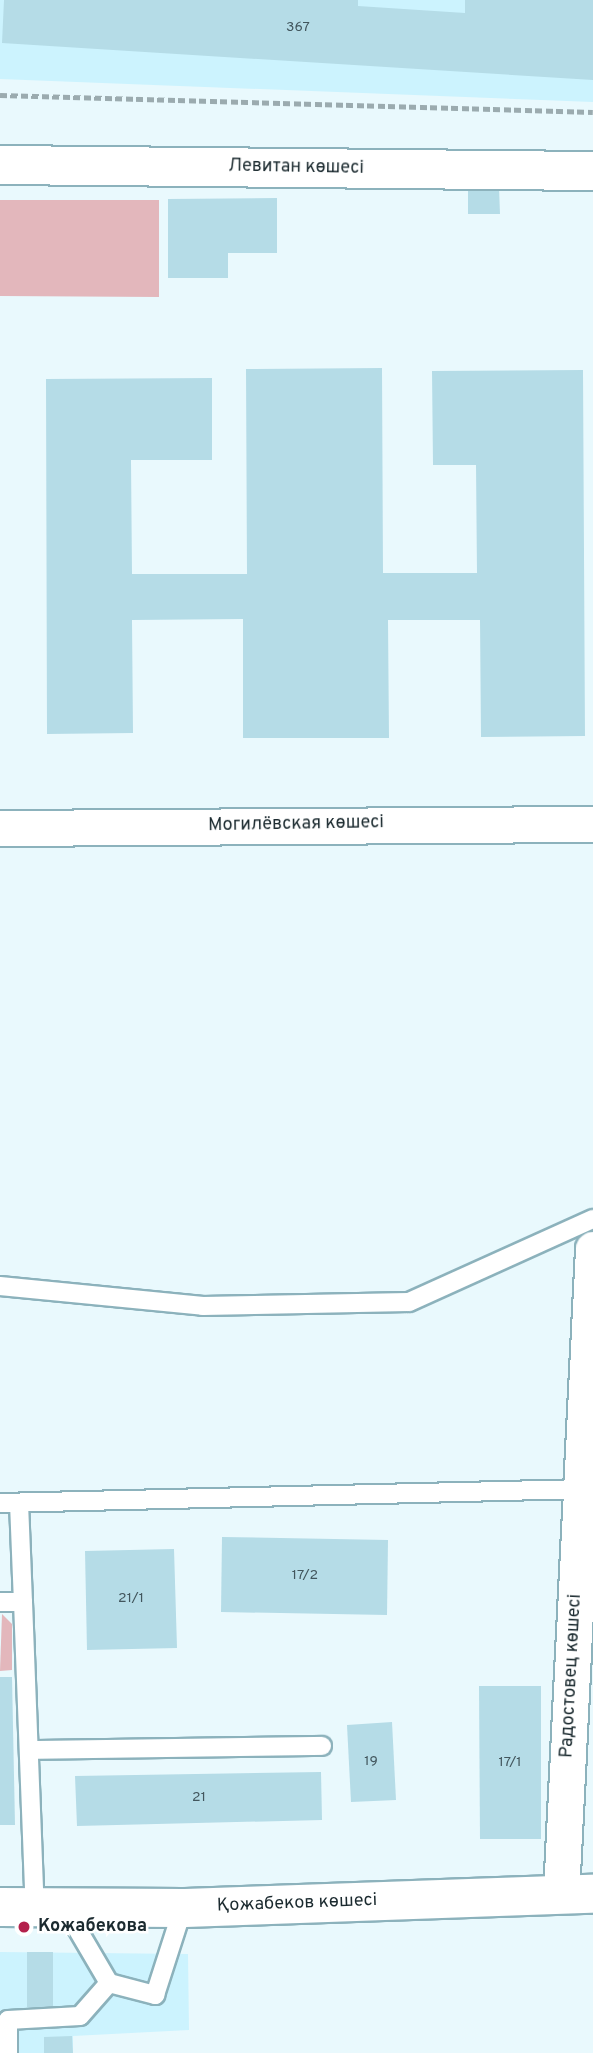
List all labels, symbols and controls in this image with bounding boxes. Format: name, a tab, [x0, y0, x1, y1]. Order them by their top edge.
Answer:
house number: 367	[286, 20, 310, 36]
street label: Левитан көшесі	[228, 156, 364, 180]
street label: Могилёвская көшесі	[208, 813, 384, 837]
house number: 17/2	[292, 1568, 318, 1584]
house number: 21/1	[118, 1591, 144, 1607]
street label: Радостовец көшесі	[557, 1593, 587, 1759]
house number: 19	[364, 1754, 378, 1770]
house number: 17/1	[498, 1755, 522, 1771]
house number: 21	[192, 1790, 206, 1806]
street label: Қожабеков көшесі	[216, 1890, 378, 1918]
place label: Кожабекова	[38, 1916, 147, 1938]
marker: Кожабекова	[16, 1919, 32, 1935]

